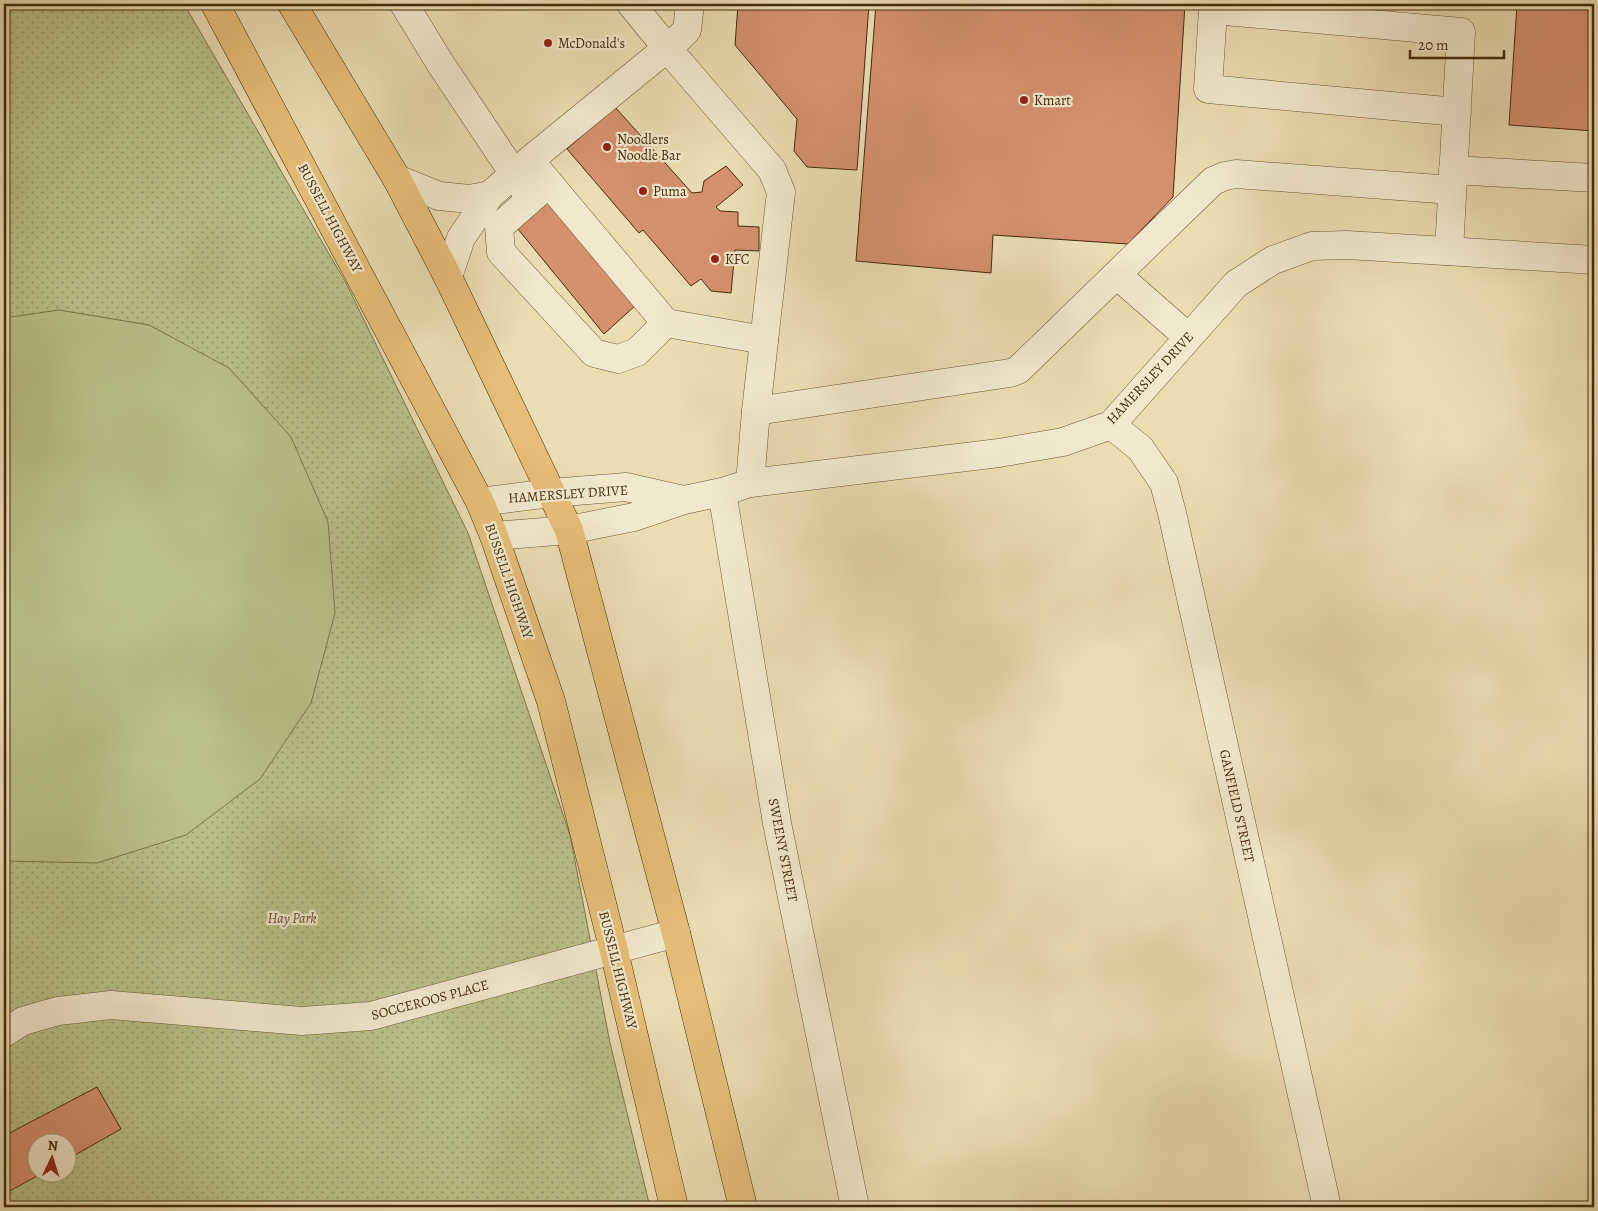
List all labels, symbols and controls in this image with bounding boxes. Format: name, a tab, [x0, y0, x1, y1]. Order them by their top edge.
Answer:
scale bar	[1410, 28, 1504, 60]
place label: McDonald's	[558, 34, 625, 53]
text: 20 m	[1418, 35, 1449, 55]
marker: McDonald's	[542, 37, 554, 49]
place label: Kmart	[1034, 91, 1071, 110]
marker: Kmart	[1018, 94, 1030, 106]
place label: Noodlers Noodle Bar	[617, 130, 682, 165]
marker: Noodlers Noodle Bar	[601, 141, 613, 153]
street label: BUSSELL HIGHWAY	[293, 160, 367, 276]
place label: Puma	[653, 182, 687, 201]
marker: Puma	[637, 185, 649, 197]
place label: KFC	[725, 250, 750, 269]
marker: KFC	[709, 253, 721, 265]
street label: HAMERSLEY DRIVE	[1102, 328, 1198, 428]
street label: HAMERSLEY DRIVE	[508, 480, 628, 508]
street label: BUSSELL HIGHWAY	[480, 521, 538, 642]
street label: GANFIELD STREET	[1215, 748, 1259, 865]
street label: SWEENY STREET	[764, 797, 802, 904]
park label: Hay Park	[267, 909, 317, 928]
street label: BUSSELL HIGHWAY	[594, 909, 642, 1031]
street label: SOCCEROOS PLACE	[369, 975, 491, 1025]
north arrow	[28, 1134, 78, 1184]
text: N	[47, 1136, 59, 1155]

